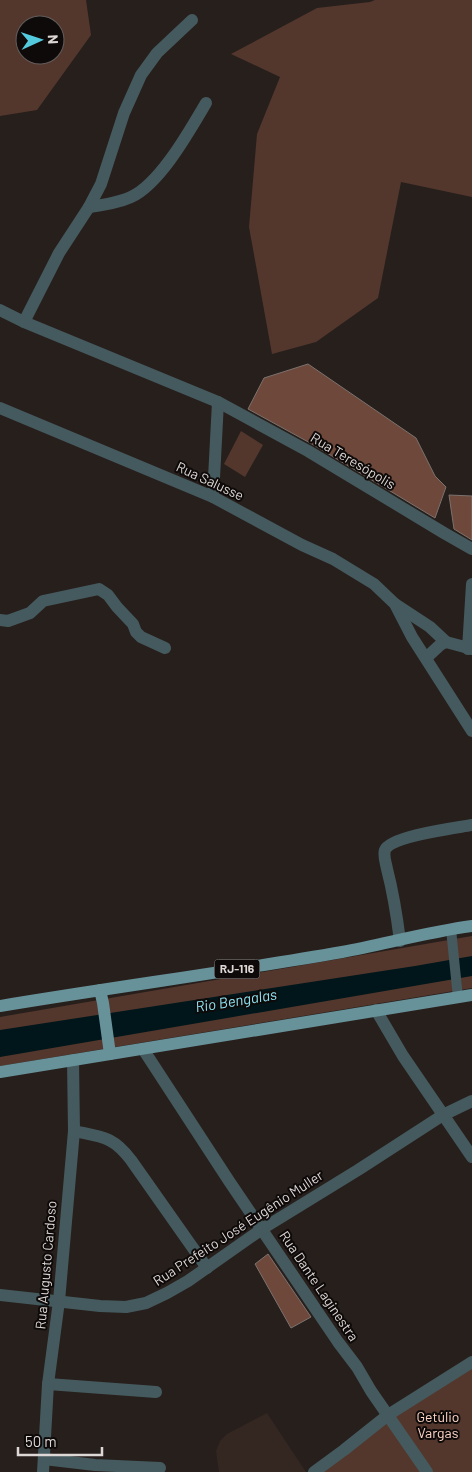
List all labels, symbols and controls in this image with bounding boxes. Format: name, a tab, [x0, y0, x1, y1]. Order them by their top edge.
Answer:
north arrow	[15, 15, 65, 65]
text: N	[45, 34, 62, 44]
street label: Rua Teresópolis	[308, 429, 399, 493]
street label: Rua Salusse	[174, 457, 247, 504]
road number: RJ-116	[214, 960, 260, 979]
water label: Rio Bengalas	[194, 985, 278, 1015]
street label: Rua Prefeito José Eugênio Muller	[150, 1166, 326, 1289]
street label: Rua Augusto Cardoso	[31, 1200, 60, 1330]
street label: Rua Dante Laginestra	[276, 1227, 363, 1344]
park label: Getúlio Vargas	[417, 1408, 460, 1441]
scale bar	[18, 1424, 101, 1456]
text: 50 m	[25, 1432, 57, 1450]

